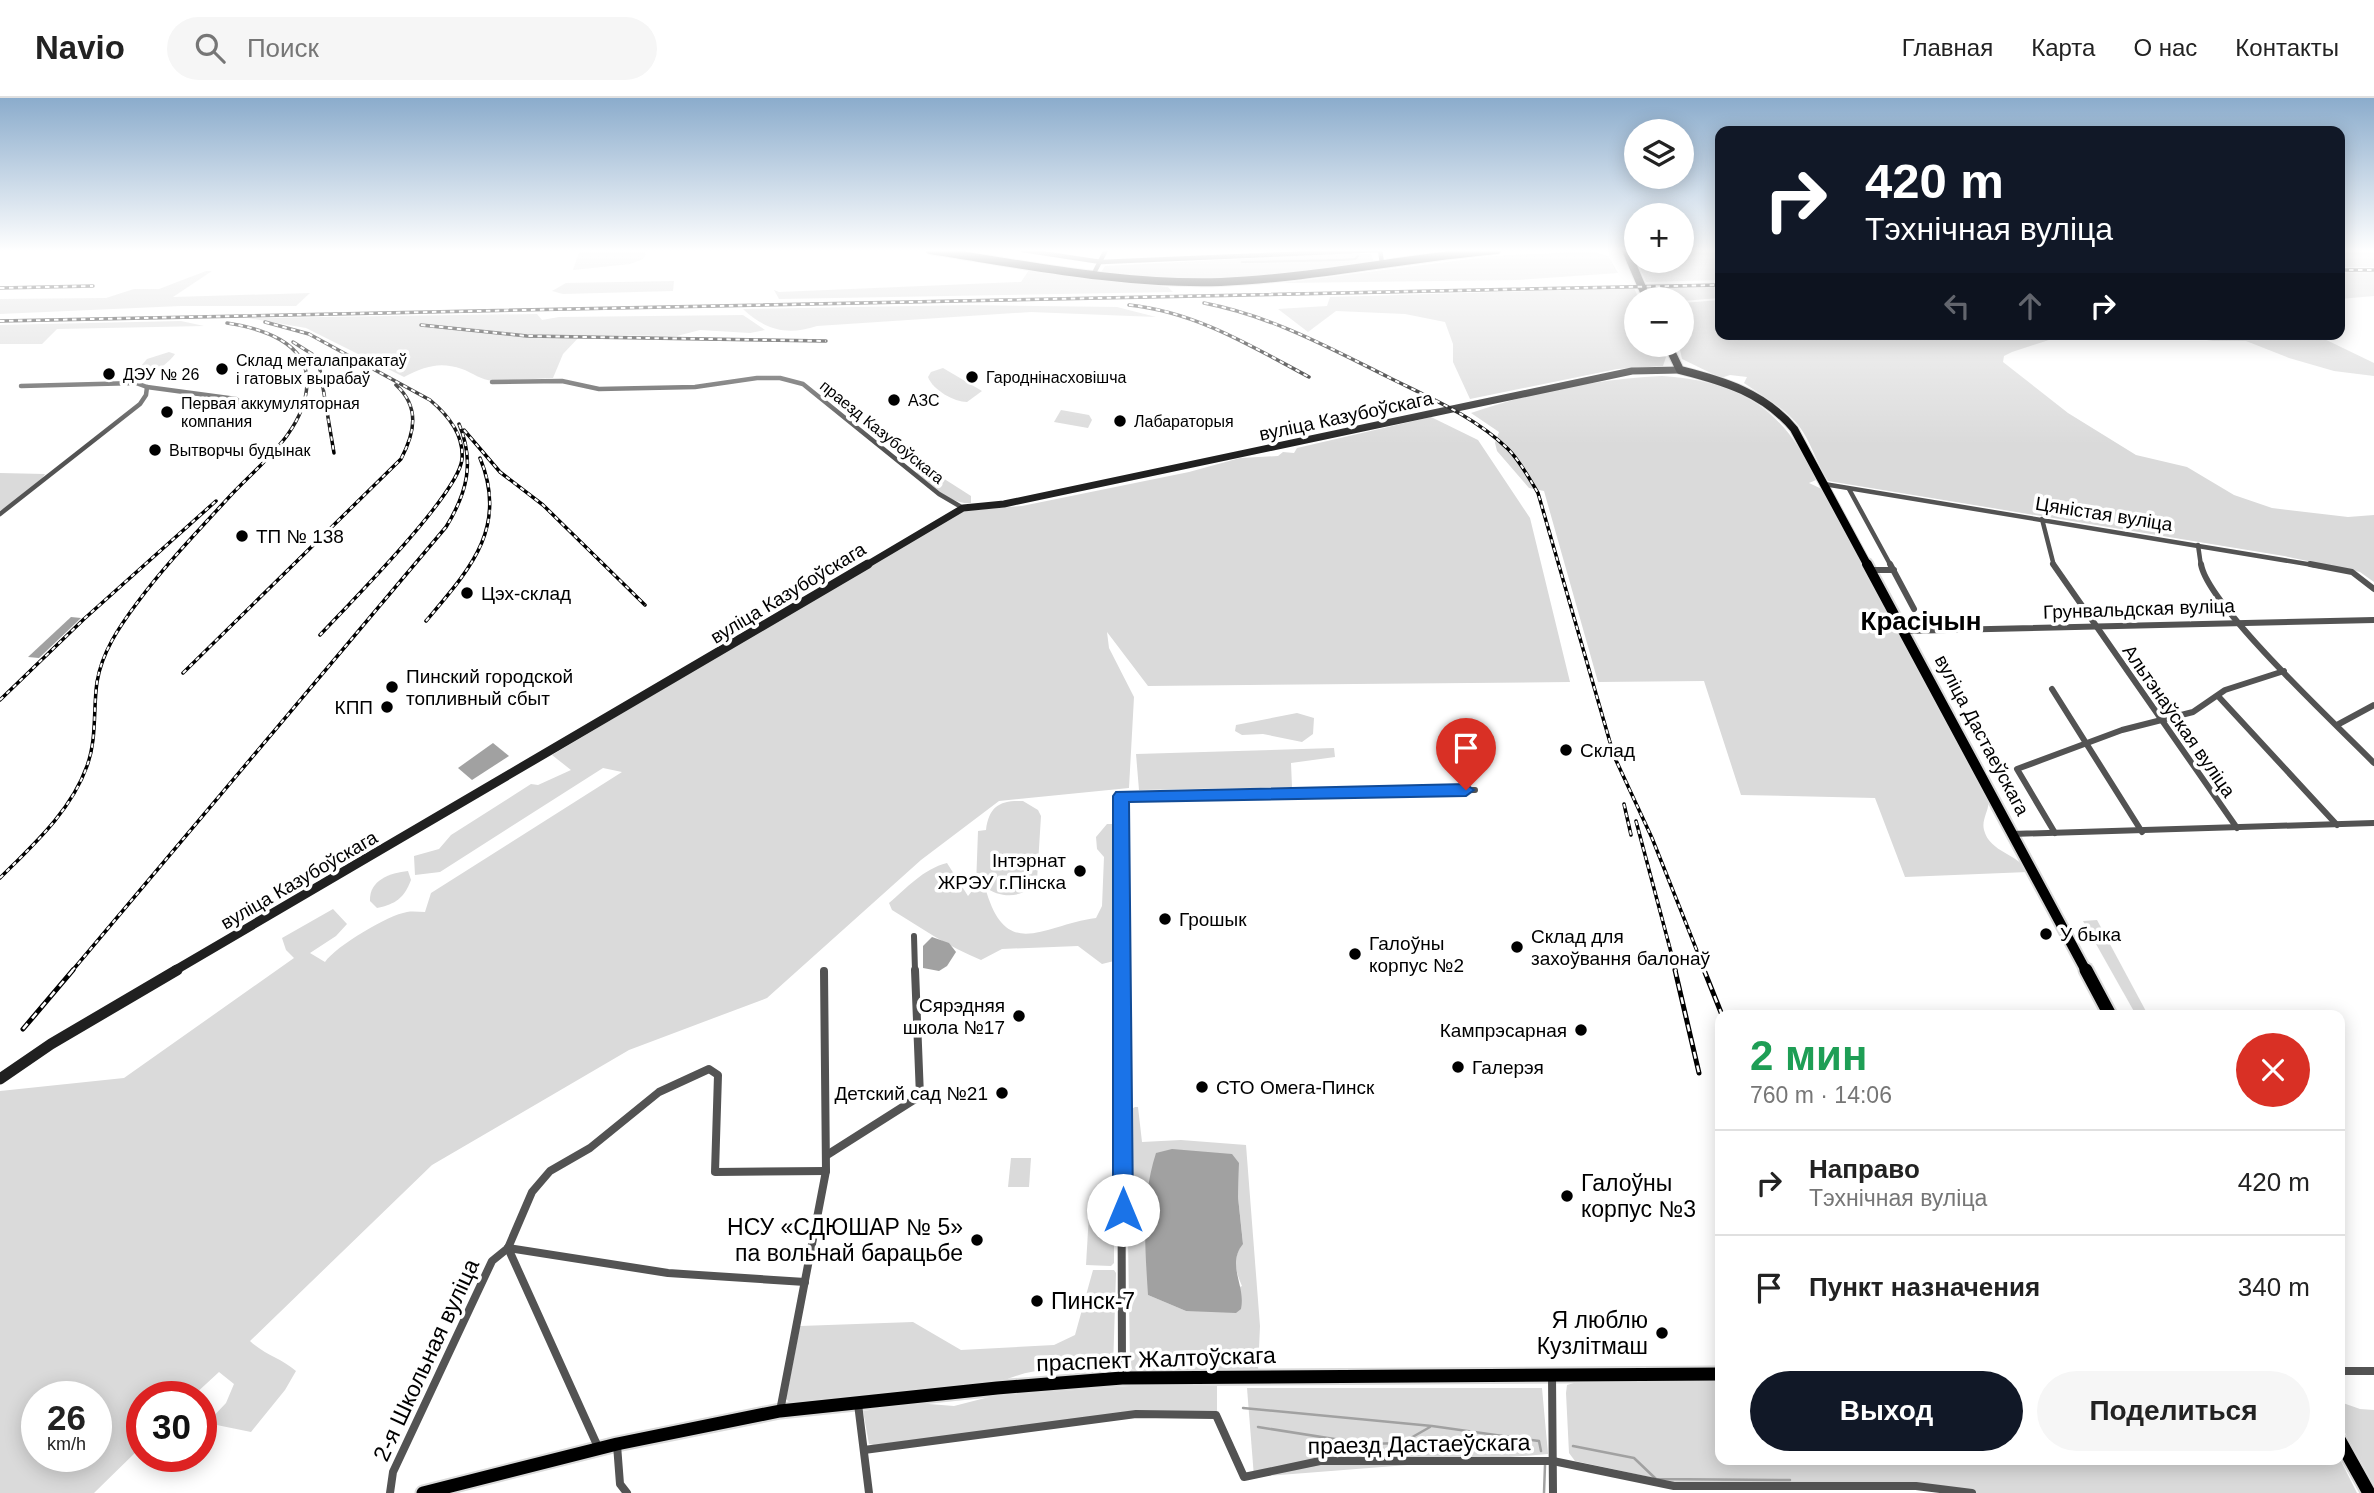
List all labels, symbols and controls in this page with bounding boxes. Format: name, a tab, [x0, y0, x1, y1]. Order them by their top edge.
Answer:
search box	[167, 17, 657, 80]
text: Navio	[35, 29, 125, 66]
icon: search	[191, 29, 229, 67]
text: Поиск	[247, 33, 319, 63]
text: Главная	[1902, 34, 1993, 61]
text: Карта	[2031, 34, 2095, 61]
text: О нас	[2133, 34, 2197, 61]
text: Контакты	[2235, 34, 2339, 61]
map controls	[1624, 119, 1694, 357]
button: layers	[1624, 119, 1694, 189]
icon: right	[1750, 154, 1841, 245]
text: 420 m	[1865, 154, 2004, 208]
button: +	[1624, 203, 1694, 273]
text: Тэхнічная вуліца	[1865, 211, 2113, 247]
button: −	[1624, 287, 1694, 357]
icon: left	[1938, 287, 1976, 325]
icon: ahead	[2011, 287, 2049, 325]
icon: right	[2084, 287, 2122, 325]
place label: Склад металапракатаў і гатовых вырабаў	[236, 352, 407, 387]
marker: Склад металапракатаў і гатовых вырабаў	[214, 361, 230, 377]
marker: ДЭУ № 26	[101, 366, 117, 382]
place label: ДЭУ № 26	[123, 366, 199, 383]
marker: Гароднінасховішча	[964, 369, 980, 385]
place label: Гароднінасховішча	[986, 369, 1127, 386]
street label: праезд Казубоўскага	[817, 377, 947, 487]
street label: вуліца Казубоўскага	[1257, 387, 1435, 445]
marker: АЗС	[886, 392, 902, 408]
place label: АЗС	[908, 392, 940, 409]
place label: Первая аккумуляторная компания	[181, 395, 360, 430]
marker: Первая аккумуляторная компания	[159, 404, 175, 420]
marker: Лабараторыя	[1112, 413, 1128, 429]
place label: Лабараторыя	[1134, 413, 1234, 430]
marker: Вытворчы будынак	[147, 442, 163, 458]
place label: Вытворчы будынак	[169, 442, 311, 459]
street label: Цяністая вуліца	[2034, 493, 2175, 535]
place label: ТП № 138	[256, 526, 344, 547]
marker: ТП № 138	[234, 528, 250, 544]
street label: вуліца Казубоўскага	[707, 538, 870, 648]
place label: Цэх-склад	[481, 583, 571, 604]
marker: Цэх-склад	[459, 585, 475, 601]
street label: Грунвальдская вуліца	[2043, 595, 2236, 623]
district label: Красічын	[1861, 606, 1981, 636]
street label: Альтэнаўская вуліца	[2118, 641, 2240, 802]
street label: вуліца Дастаеўскага	[1931, 651, 2033, 819]
place label: Пинский городской топливный сбыт	[406, 666, 573, 709]
marker: Пинский городской топливный сбыт	[384, 679, 400, 695]
place label: КПП	[335, 697, 373, 718]
marker: КПП	[379, 699, 395, 715]
pin	[1436, 718, 1496, 790]
icon: arrive	[1447, 729, 1485, 767]
place label: Склад	[1580, 740, 1635, 761]
marker: Склад	[1558, 742, 1574, 758]
street label: вуліца Казубоўскага	[217, 826, 381, 933]
place label: Інтэрнат ЖРЭУ г.Пінска	[938, 850, 1066, 893]
marker: Інтэрнат ЖРЭУ г.Пінска	[1072, 863, 1088, 879]
place label: Грошык	[1179, 909, 1247, 930]
marker: Грошык	[1157, 911, 1173, 927]
place label: У быка	[2060, 924, 2122, 945]
place label: Склад для захоўвання балонаў	[1531, 926, 1711, 969]
marker: У быка	[2038, 926, 2054, 942]
place label: Галоўны корпус №2	[1369, 933, 1464, 976]
marker: Склад для захоўвання балонаў	[1509, 939, 1525, 955]
marker: Галоўны корпус №2	[1347, 946, 1363, 962]
place label: Сярэдняя школа №17	[903, 995, 1005, 1038]
marker: Сярэдняя школа №17	[1011, 1008, 1027, 1024]
place label: Кампрэсарная	[1440, 1020, 1567, 1041]
marker: Кампрэсарная	[1573, 1022, 1589, 1038]
text: 2 мин	[1750, 1032, 1867, 1079]
button: close	[2236, 1033, 2310, 1107]
place label: Галерэя	[1472, 1057, 1544, 1078]
marker: Галерэя	[1450, 1059, 1466, 1075]
place label: СТО Омега-Пинск	[1216, 1077, 1375, 1098]
marker: СТО Омега-Пинск	[1194, 1079, 1210, 1095]
text: 760 m · 14:06	[1750, 1082, 1892, 1108]
place label: Детский сад №21	[834, 1083, 988, 1104]
marker: Детский сад №21	[994, 1085, 1010, 1101]
text: Направо	[1809, 1154, 1920, 1184]
icon: right	[1750, 1164, 1788, 1202]
text: 420 m	[2238, 1167, 2310, 1197]
place label: Галоўны корпус №3	[1581, 1170, 1696, 1222]
position arrow	[1086, 1173, 1160, 1247]
text: Тэхнічная вуліца	[1809, 1185, 1987, 1211]
marker: Галоўны корпус №3	[1559, 1188, 1575, 1204]
place label: НСУ «СДЮШАР № 5» па вольнай барацьбе	[727, 1214, 963, 1266]
marker: НСУ «СДЮШАР № 5» па вольнай барацьбе	[969, 1232, 985, 1248]
street label: 2-я Школьная вуліца	[368, 1255, 484, 1465]
icon: arrive	[1750, 1269, 1788, 1307]
text: Пункт назначения	[1809, 1272, 2040, 1302]
text: 340 m	[2238, 1272, 2310, 1302]
place label: Пинск-7	[1051, 1288, 1135, 1314]
marker: Пинск-7	[1029, 1293, 1045, 1309]
place label: Я люблю Кузлітмаш	[1537, 1307, 1648, 1359]
marker: Я люблю Кузлітмаш	[1654, 1325, 1670, 1341]
street label: праспект Жалтоўскага	[1036, 1342, 1277, 1376]
button: Выход	[1750, 1371, 2023, 1451]
button: Поделиться	[2037, 1371, 2310, 1451]
speed limit sign: 30	[126, 1381, 217, 1472]
text: 26	[47, 1398, 86, 1437]
street label: праезд Дастаеўскага	[1307, 1429, 1531, 1459]
text: km/h	[47, 1434, 86, 1454]

